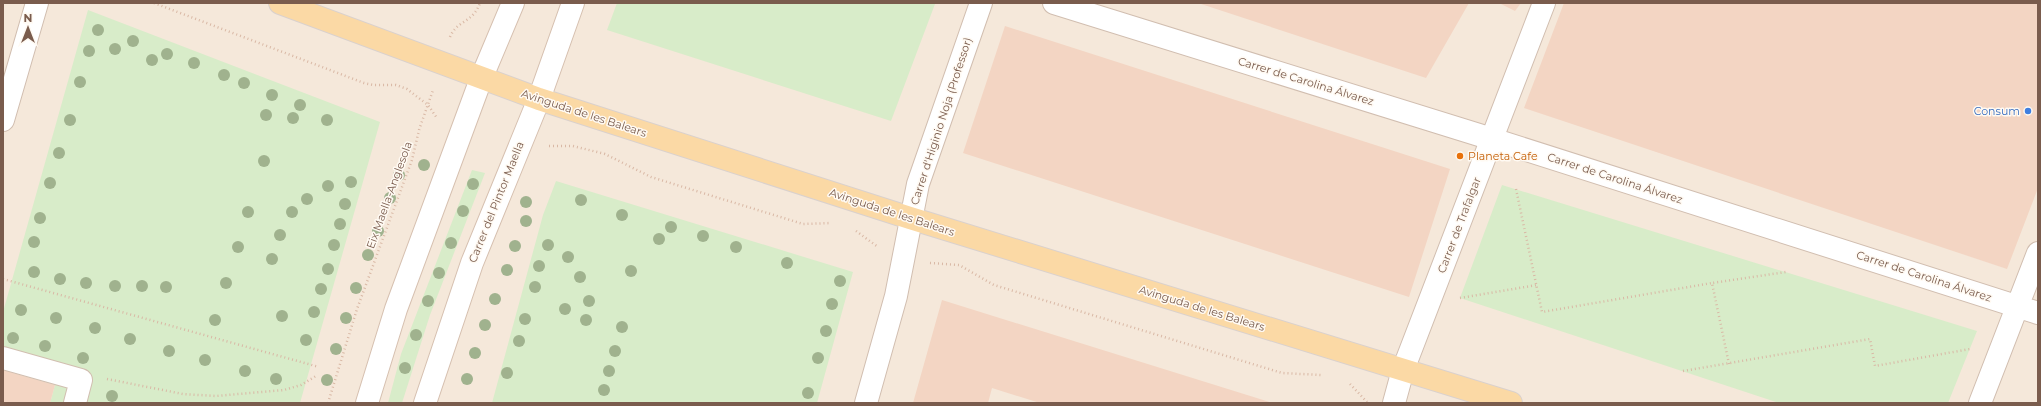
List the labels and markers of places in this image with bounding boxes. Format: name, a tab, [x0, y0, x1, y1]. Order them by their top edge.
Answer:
place label: Consum	[1974, 104, 2020, 118]
marker: Consum	[2023, 106, 2033, 116]
place label: Planeta Cafe	[1468, 149, 1538, 163]
marker: Planeta Cafe	[1455, 151, 1465, 161]

